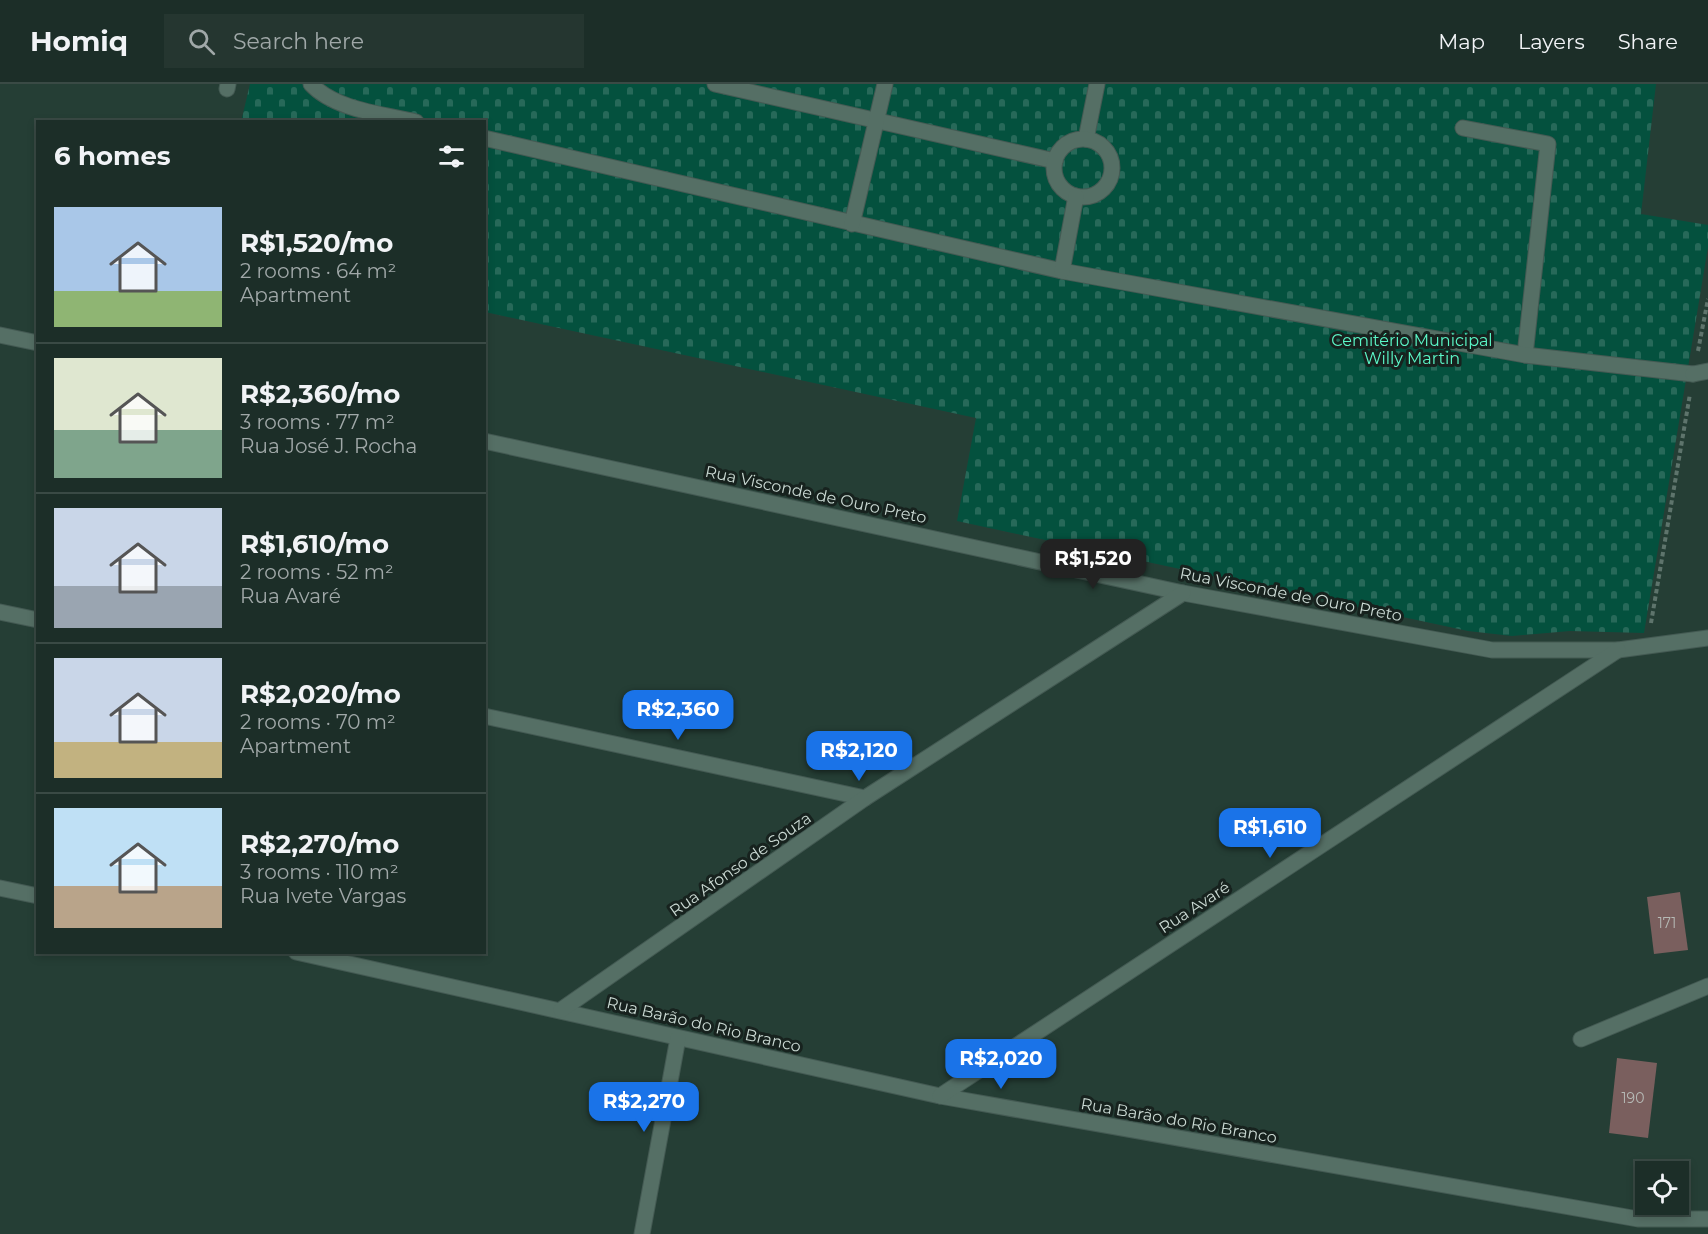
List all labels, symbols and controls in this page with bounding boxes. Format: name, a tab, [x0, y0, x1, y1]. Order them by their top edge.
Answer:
search box	[164, 14, 584, 68]
text: Homiq	[30, 24, 128, 58]
icon: search	[185, 25, 218, 58]
text: Search here	[233, 28, 364, 55]
text: Map	[1438, 29, 1485, 54]
text: Layers	[1518, 29, 1585, 54]
text: Share	[1618, 29, 1678, 54]
text: 6 homes	[54, 140, 171, 172]
icon: filters	[435, 140, 468, 173]
text: R$1,520/mo	[240, 227, 393, 259]
icon: home	[102, 231, 174, 303]
text: 2 rooms · 64 m²	[240, 259, 396, 283]
text: Apartment	[240, 283, 351, 307]
park label: Cemitério Municipal Willy Martin	[1331, 331, 1493, 368]
text: R$2,360/mo	[240, 378, 400, 410]
icon: home	[102, 382, 174, 454]
text: 3 rooms · 77 m²	[240, 410, 395, 434]
text: Rua José J. Rocha	[240, 434, 417, 458]
street label: Rua Visconde de Ouro Preto	[703, 462, 928, 527]
text: R$1,610/mo	[240, 528, 389, 560]
icon: home	[102, 532, 174, 604]
pin: R$1,520	[1038, 539, 1148, 590]
text: R$1,520	[1054, 546, 1132, 570]
text: 2 rooms · 52 m²	[240, 560, 394, 584]
street label: Rua Visconde de Ouro Preto	[1178, 564, 1404, 625]
text: Rua Avaré	[240, 584, 341, 608]
text: R$2,020/mo	[240, 678, 401, 710]
icon: home	[102, 682, 174, 754]
pin: R$2,360	[623, 690, 733, 741]
text: R$2,360	[636, 697, 720, 721]
text: 2 rooms · 70 m²	[240, 710, 396, 734]
pin: R$2,120	[804, 731, 914, 782]
text: Apartment	[240, 734, 351, 758]
text: R$2,120	[820, 738, 898, 762]
street label: Rua Afonso de Souza	[666, 808, 815, 921]
pin: R$1,610	[1215, 808, 1325, 859]
text: R$1,610	[1233, 815, 1307, 839]
text: R$2,270/mo	[240, 828, 399, 860]
icon: home	[102, 832, 174, 904]
text: 3 rooms · 110 m²	[240, 860, 399, 884]
street label: Rua Avaré	[1155, 877, 1233, 937]
text: Rua Ivete Vargas	[240, 884, 406, 908]
house number: 171	[1658, 914, 1676, 932]
street label: Rua Barão do Rio Branco	[605, 993, 803, 1056]
pin: R$2,020	[946, 1039, 1056, 1090]
text: R$2,020	[959, 1046, 1043, 1070]
pin: R$2,270	[589, 1082, 699, 1133]
text: R$2,270	[603, 1089, 685, 1113]
house number: 190	[1622, 1089, 1644, 1107]
street label: Rua Barão do Rio Branco	[1079, 1094, 1279, 1147]
map controls	[1635, 1161, 1689, 1215]
button: locate	[1635, 1161, 1689, 1215]

